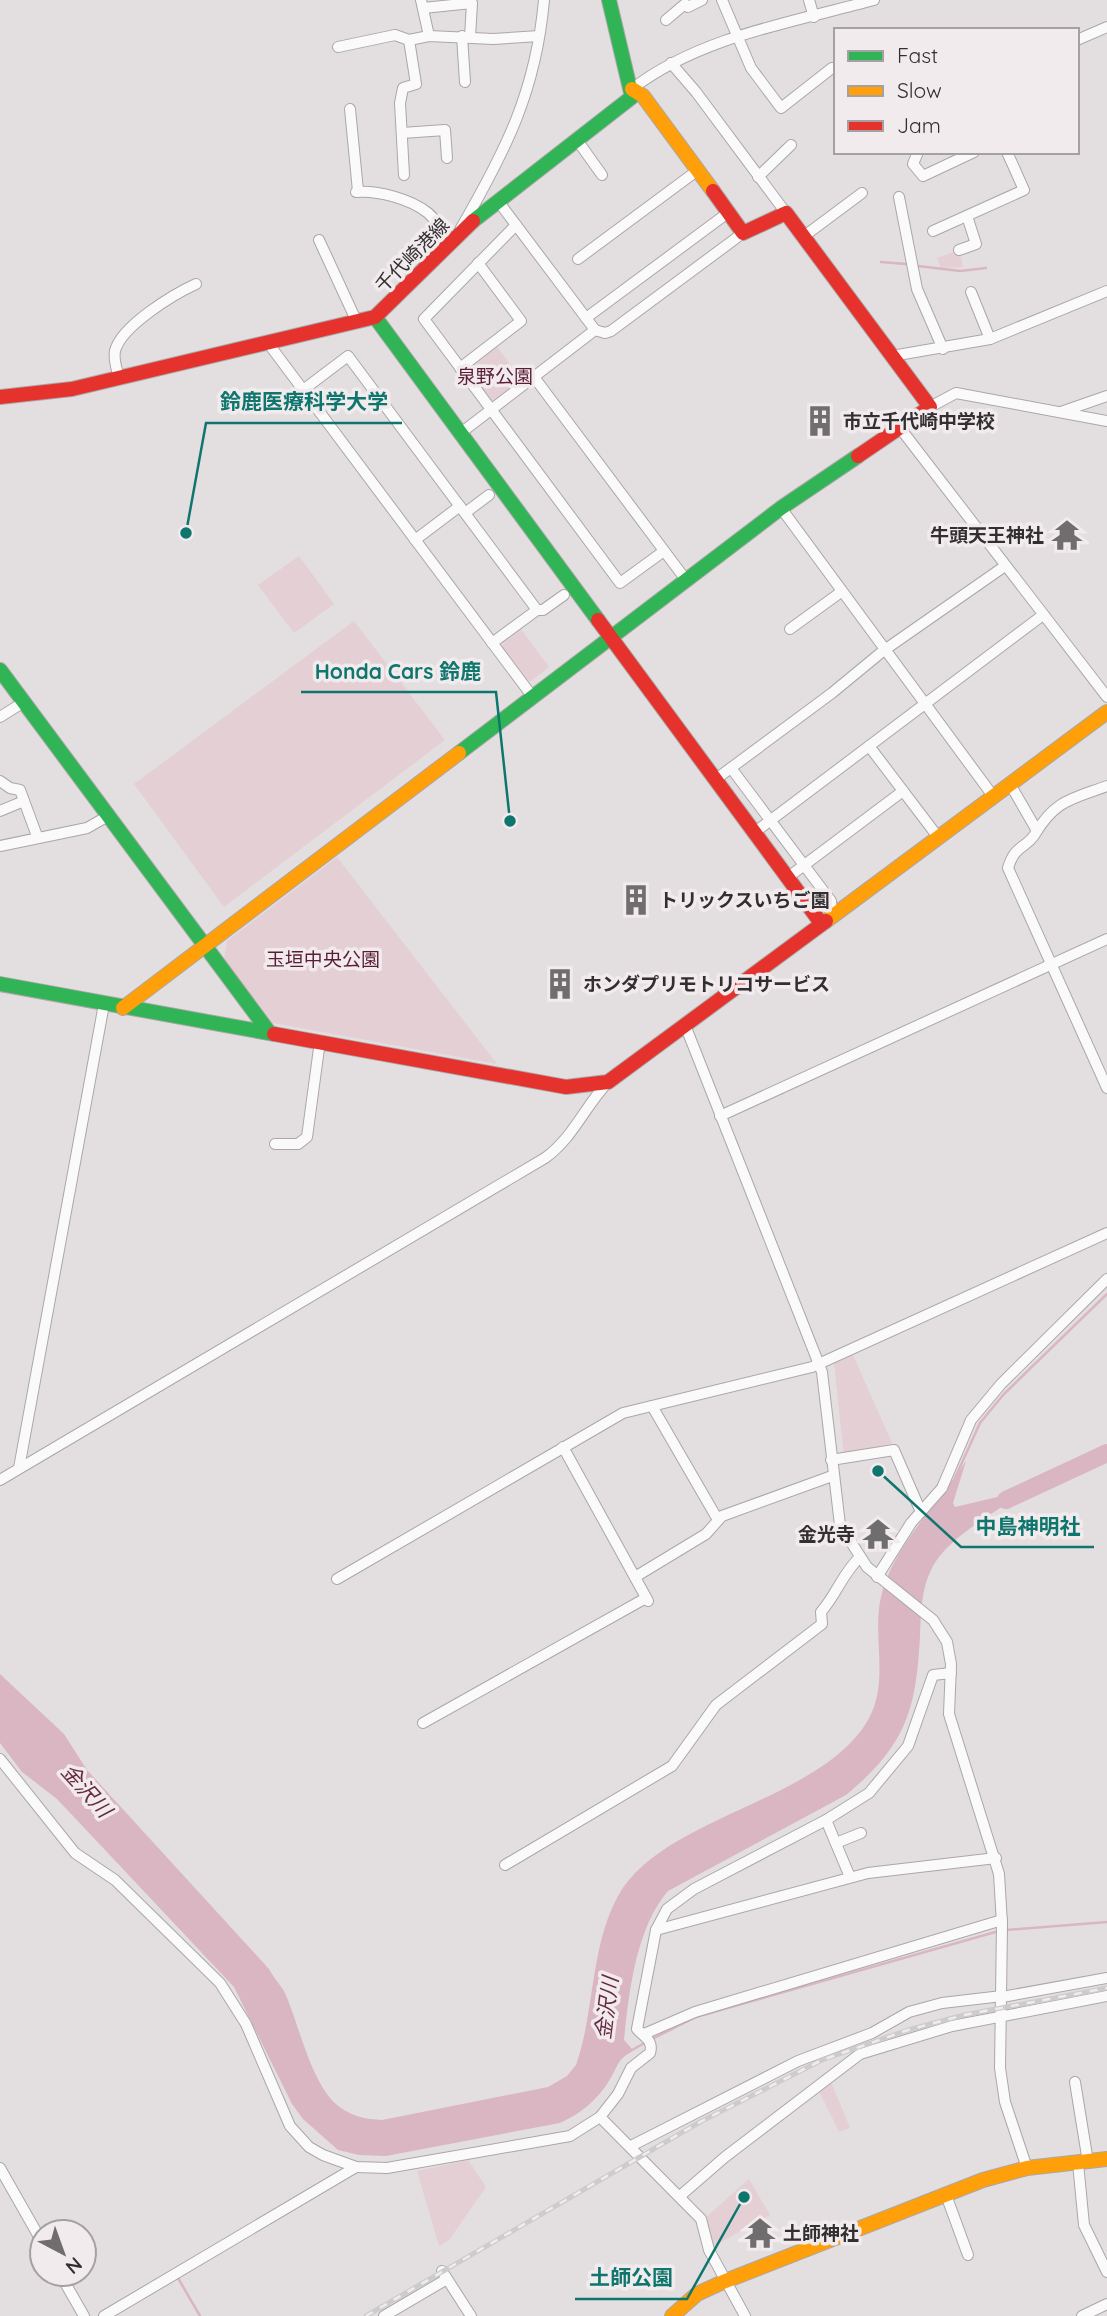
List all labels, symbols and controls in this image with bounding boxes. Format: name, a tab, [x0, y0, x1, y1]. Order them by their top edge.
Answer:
legend	[834, 28, 1079, 154]
text: Fast	[897, 42, 938, 68]
text: Slow	[897, 77, 942, 103]
text: Jam	[897, 112, 941, 138]
street label: 千代崎港線	[370, 213, 454, 297]
park label: 泉野公園	[457, 364, 533, 388]
callout: 鈴鹿医療科学大学	[206, 381, 402, 423]
text: 鈴鹿医療科学大学	[220, 388, 388, 414]
building icon: 市立千代崎中学校	[803, 404, 837, 438]
place label: 市立千代崎中学校	[843, 409, 995, 433]
temple icon: 牛頭天王神社	[1050, 518, 1084, 552]
place label: 牛頭天王神社	[930, 523, 1044, 547]
callout: Honda Cars 鈴鹿	[301, 650, 496, 692]
text: Honda Cars 鈴鹿	[315, 658, 481, 684]
building icon: トリックスいちご園	[619, 883, 653, 917]
place label: トリックスいちご園	[659, 888, 829, 912]
park label: 玉垣中央公園	[266, 947, 380, 971]
building icon: ホンダプリモトリコサービス	[543, 967, 577, 1001]
place label: ホンダプリモトリコサービス	[583, 972, 830, 996]
callout: 中島神明社	[961, 1505, 1094, 1547]
text: 中島神明社	[976, 1513, 1081, 1539]
temple icon: 金光寺	[861, 1517, 895, 1551]
place label: 金光寺	[798, 1522, 855, 1546]
water label: 金沢川	[56, 1758, 119, 1824]
water label: 金沢川	[589, 1973, 623, 2041]
temple icon: 土師神社	[743, 2216, 777, 2250]
north arrow	[28, 2218, 98, 2288]
place label: 土師神社	[783, 2221, 859, 2245]
text: N	[61, 2252, 87, 2279]
callout: 土師公園	[575, 2257, 687, 2299]
text: 土師公園	[589, 2264, 673, 2290]

